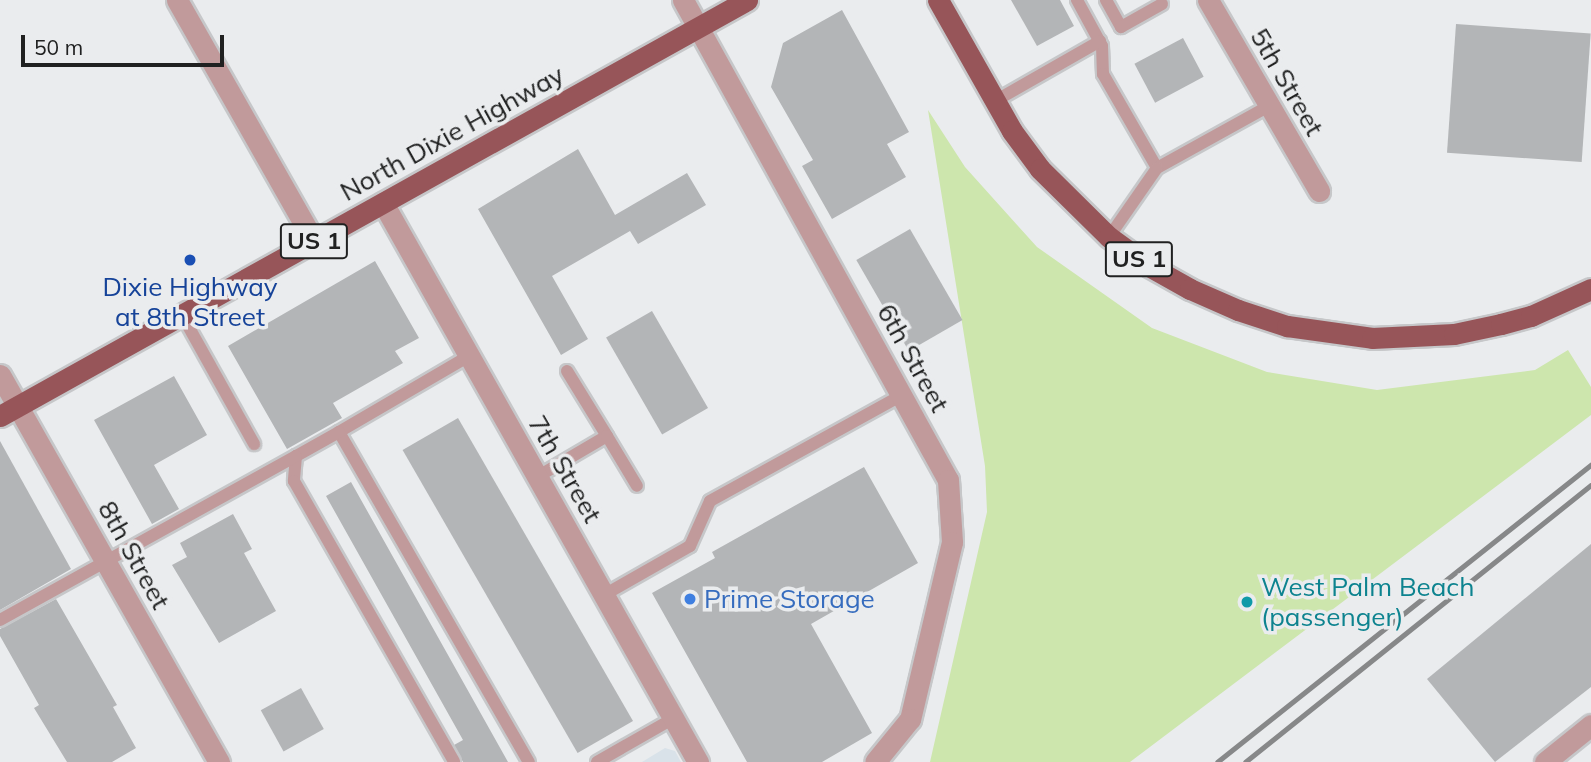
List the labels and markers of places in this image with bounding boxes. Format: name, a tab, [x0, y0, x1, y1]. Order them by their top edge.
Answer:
marker: Dixie Highway at 8th Street	[182, 252, 198, 268]
place label: Dixie Highway at 8th Street	[102, 271, 278, 332]
place label: West Palm Beach (passenger)	[1261, 571, 1474, 632]
place label: Prime Storage	[704, 583, 875, 615]
marker: Prime Storage	[682, 591, 698, 607]
marker: West Palm Beach (passenger)	[1239, 594, 1255, 610]

